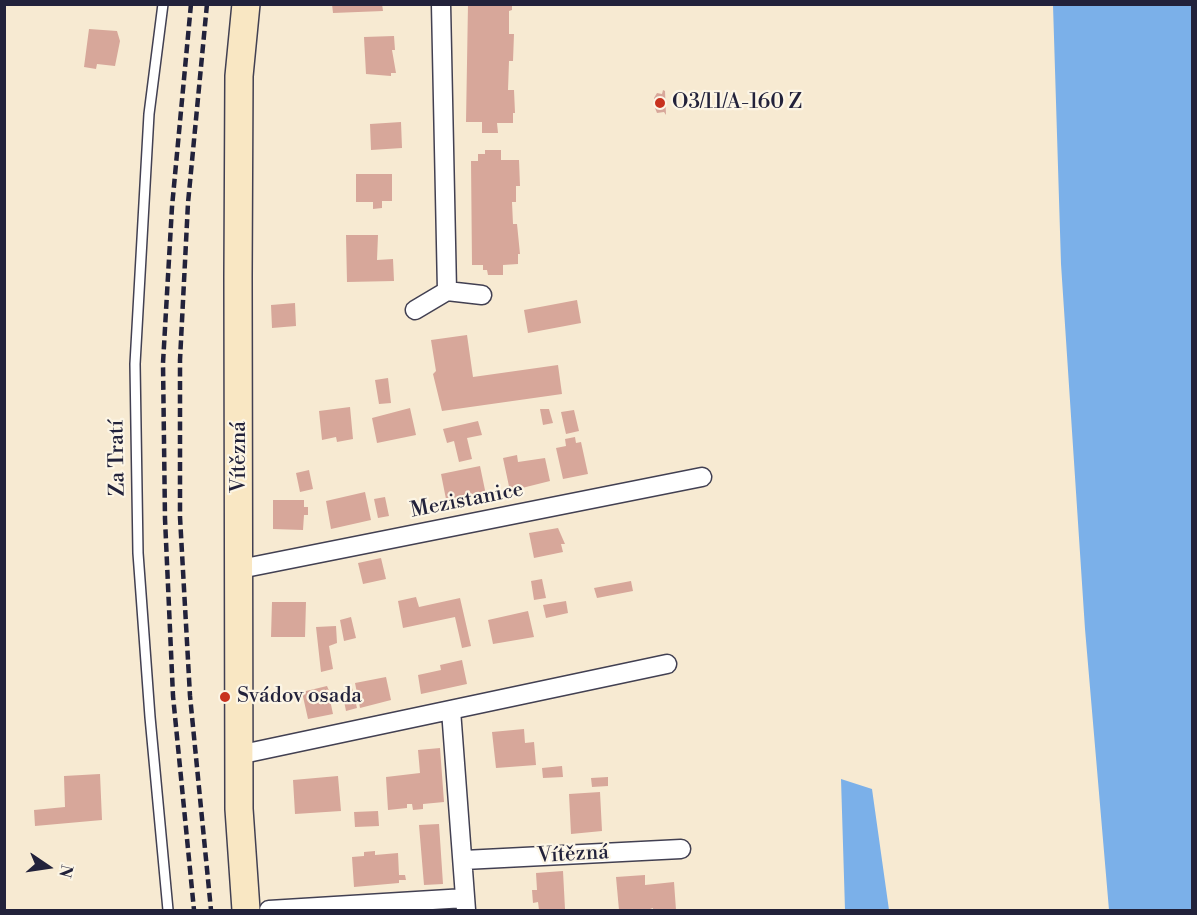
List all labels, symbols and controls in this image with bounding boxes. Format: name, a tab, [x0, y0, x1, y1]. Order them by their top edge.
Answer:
place label: O3/11/A-160 Z	[672, 90, 802, 116]
marker: O3/11/A-160 Z	[653, 96, 667, 110]
street label: Za Tratí	[105, 420, 131, 496]
street label: Vítězná	[227, 421, 253, 493]
street label: Mezistanice	[408, 478, 526, 524]
place label: Svádov osada	[237, 684, 362, 710]
marker: Svádov osada	[218, 690, 232, 704]
north arrow	[18, 837, 78, 897]
street label: Vítězná	[537, 841, 609, 869]
text: N	[54, 863, 77, 879]

